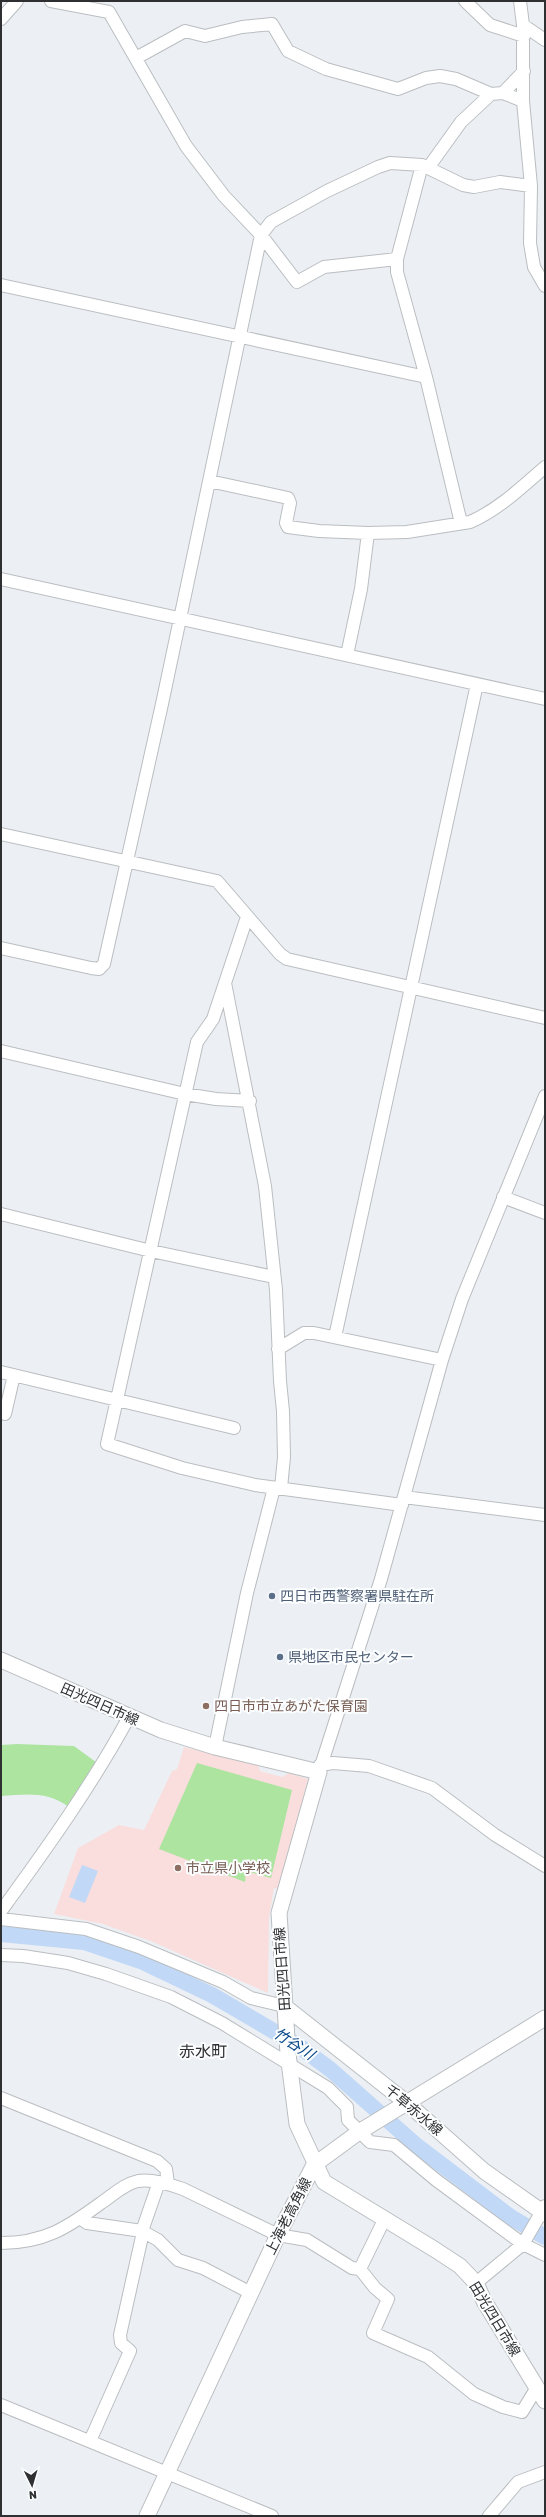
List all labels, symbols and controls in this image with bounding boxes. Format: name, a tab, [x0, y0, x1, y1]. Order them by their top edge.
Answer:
place label: 四日市西警察署県駐在所	[280, 1588, 434, 1605]
marker: 四日市西警察署県駐在所	[267, 1591, 277, 1601]
place label: 県地区市民センター	[288, 1649, 414, 1666]
marker: 県地区市民センター	[275, 1652, 285, 1662]
street label: 田光四日市線	[58, 1680, 142, 1729]
place label: 四日市市立あがた保育園	[214, 1698, 368, 1715]
marker: 四日市市立あがた保育園	[201, 1701, 211, 1711]
place label: 市立県小学校	[186, 1860, 270, 1877]
marker: 市立県小学校	[173, 1863, 183, 1873]
street label: 田光四日市線	[271, 1926, 294, 2011]
water label: 竹谷川	[270, 2024, 319, 2065]
district label: 赤水町	[179, 2042, 227, 2061]
street label: 千草赤水線	[381, 2081, 446, 2139]
street label: 上海老高角線	[262, 2175, 315, 2258]
street label: 田光四日市線	[466, 2279, 523, 2360]
north arrow	[12, 2465, 52, 2505]
text: N	[28, 2488, 37, 2501]

